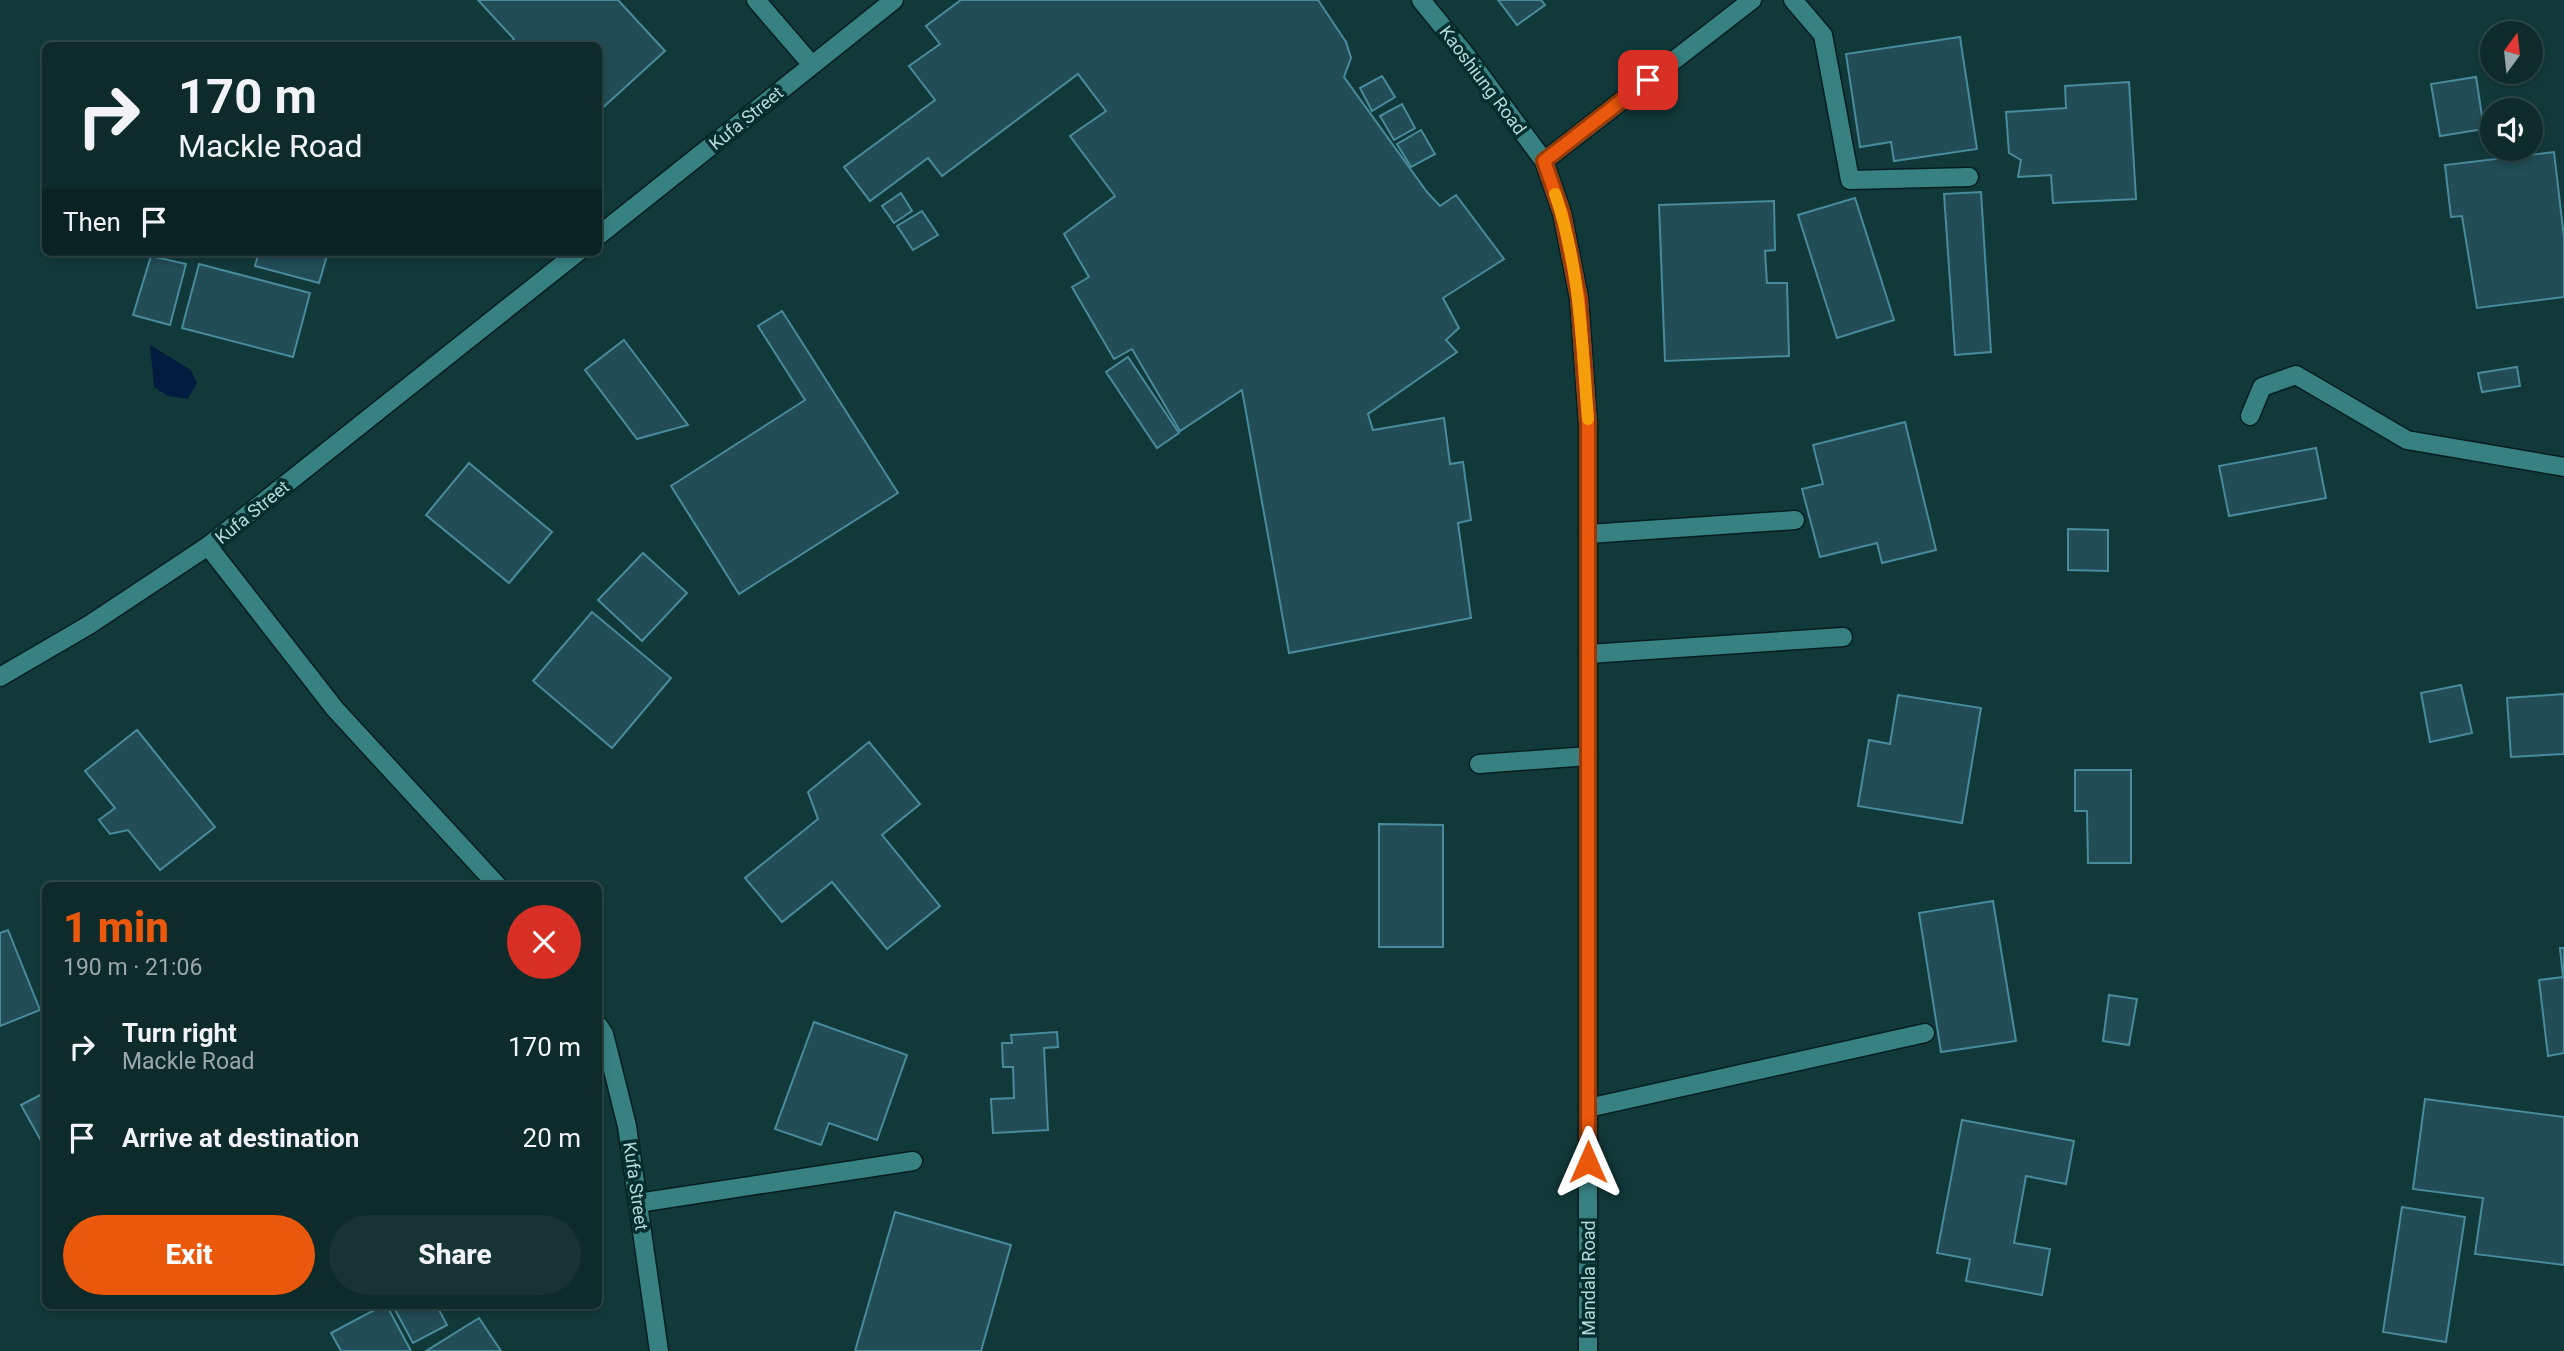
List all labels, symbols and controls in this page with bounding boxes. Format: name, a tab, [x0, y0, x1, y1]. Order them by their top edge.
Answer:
north arrow	[2480, 21, 2543, 84]
map controls	[2480, 21, 2543, 161]
street label: Kaoshiung Road	[1435, 22, 1531, 138]
pin	[1618, 50, 1678, 110]
icon: arrive	[1629, 61, 1667, 99]
text: 170 m	[178, 68, 317, 125]
icon: right	[63, 70, 154, 161]
street label: Kufa Street	[705, 82, 787, 154]
button: sound	[2480, 98, 2543, 161]
text: Mackle Road	[178, 127, 362, 165]
icon: arrive	[135, 203, 173, 241]
text: Then	[63, 207, 121, 237]
street label: Kufa Street	[211, 476, 293, 548]
text: 1 min	[63, 903, 169, 952]
button: close	[507, 905, 581, 979]
text: 190 m · 21:06	[63, 954, 202, 981]
text: Turn right	[122, 1018, 237, 1048]
icon: right	[63, 1028, 101, 1066]
text: 170 m	[508, 1032, 581, 1062]
text: Mackle Road	[122, 1048, 255, 1075]
icon: arrive	[63, 1119, 101, 1157]
text: Arrive at destination	[122, 1123, 359, 1153]
text: 20 m	[523, 1123, 581, 1153]
position arrow	[1551, 1125, 1625, 1199]
street label: Kufa Street	[619, 1140, 653, 1232]
button: Exit	[63, 1215, 315, 1295]
button: Share	[329, 1215, 581, 1295]
street label: Mandala Road	[1578, 1220, 1599, 1336]

